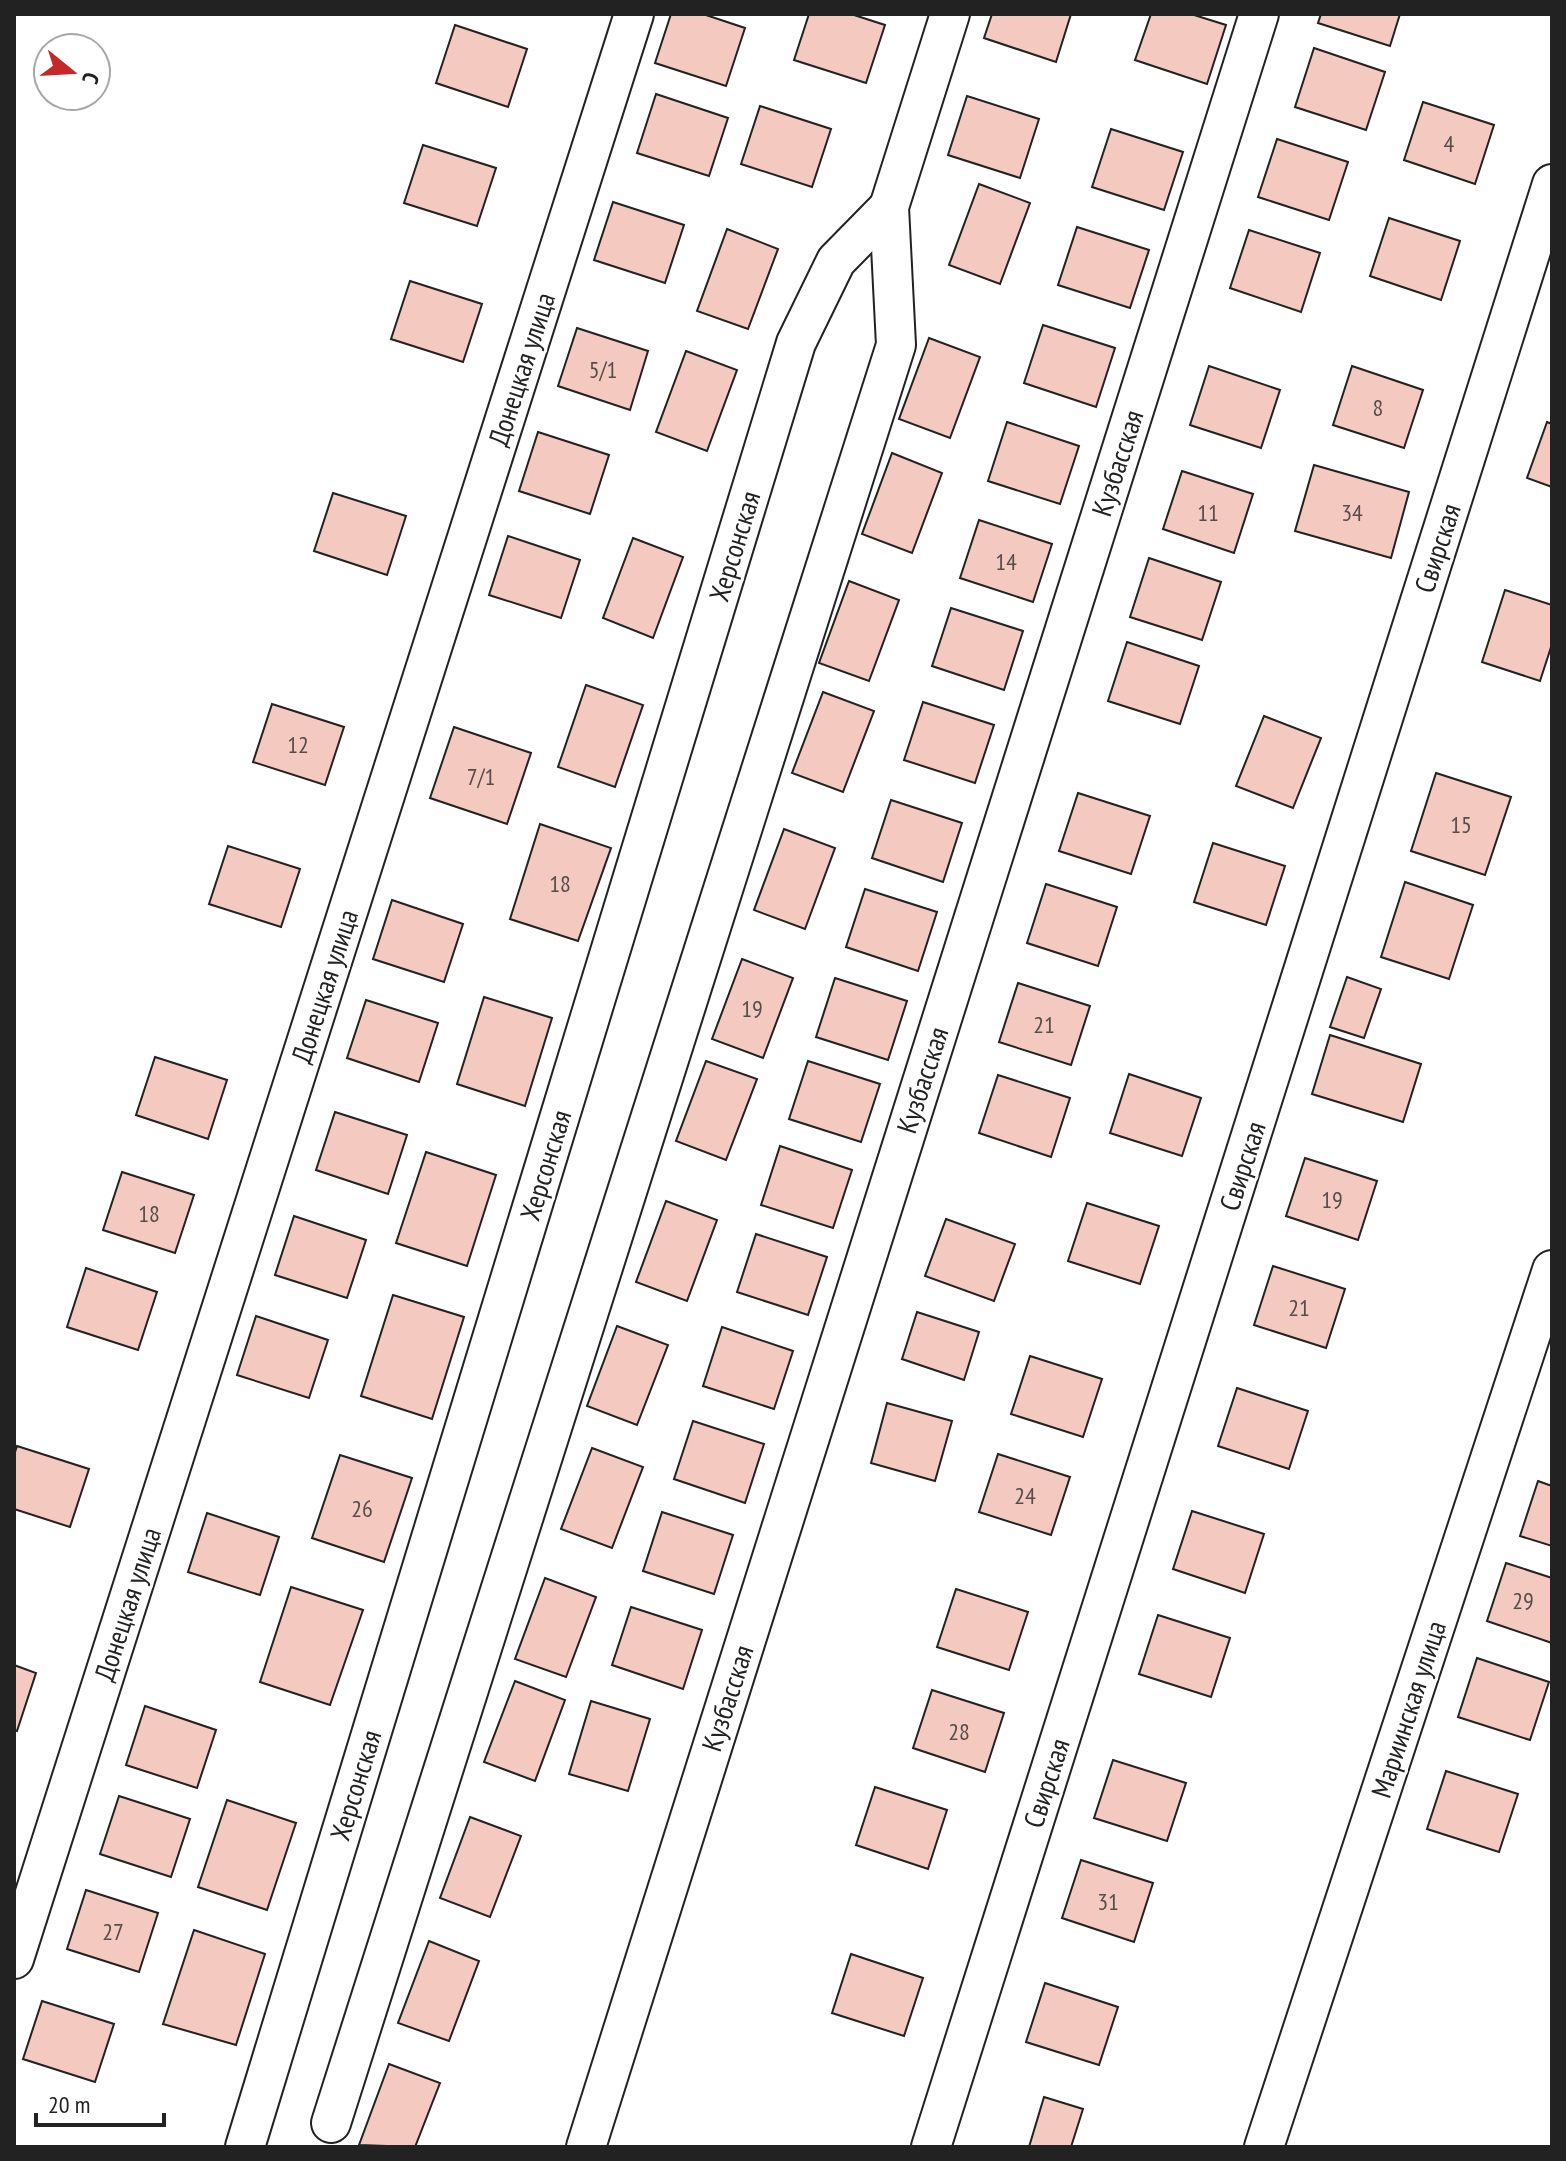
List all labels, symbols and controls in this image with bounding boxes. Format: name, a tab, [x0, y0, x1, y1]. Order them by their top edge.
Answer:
north arrow	[32, 32, 112, 112]
text: С	[76, 69, 106, 87]
house number: 4	[1444, 128, 1455, 159]
street label: Донецкая улица	[479, 288, 563, 450]
house number: 5/1	[589, 354, 617, 385]
house number: 8	[1373, 392, 1383, 423]
street label: Кузбасская	[1082, 405, 1152, 521]
street label: Херсонская	[700, 486, 768, 606]
house number: 11	[1197, 497, 1219, 528]
house number: 34	[1341, 497, 1363, 528]
street label: Свирская	[1405, 499, 1469, 597]
house number: 14	[995, 546, 1017, 577]
house number: 12	[287, 729, 309, 760]
house number: 7/1	[467, 761, 495, 792]
house number: 15	[1450, 809, 1472, 840]
house number: 18	[549, 868, 571, 899]
street label: Донецкая улица	[282, 905, 366, 1067]
house number: 19	[741, 993, 763, 1024]
house number: 21	[1033, 1009, 1055, 1040]
street label: Кузбасская	[887, 1022, 957, 1138]
street label: Херсонская	[511, 1105, 579, 1225]
street label: Свирская	[1210, 1117, 1274, 1215]
house number: 19	[1321, 1184, 1343, 1215]
house number: 18	[138, 1198, 160, 1229]
house number: 21	[1288, 1292, 1310, 1323]
house number: 24	[1014, 1480, 1036, 1511]
house number: 26	[351, 1493, 373, 1524]
street label: Донецкая улица	[85, 1523, 169, 1685]
house number: 29	[1512, 1585, 1534, 1616]
street label: Мариинская улица	[1362, 1616, 1454, 1802]
street label: Кузбасская	[692, 1640, 762, 1756]
house number: 28	[948, 1716, 970, 1747]
street label: Херсонская	[321, 1725, 389, 1845]
street label: Свирская	[1014, 1734, 1078, 1832]
house number: 31	[1097, 1886, 1119, 1917]
house number: 27	[102, 1916, 124, 1947]
scale bar	[36, 2077, 164, 2127]
text: 20 m	[48, 2089, 90, 2120]

